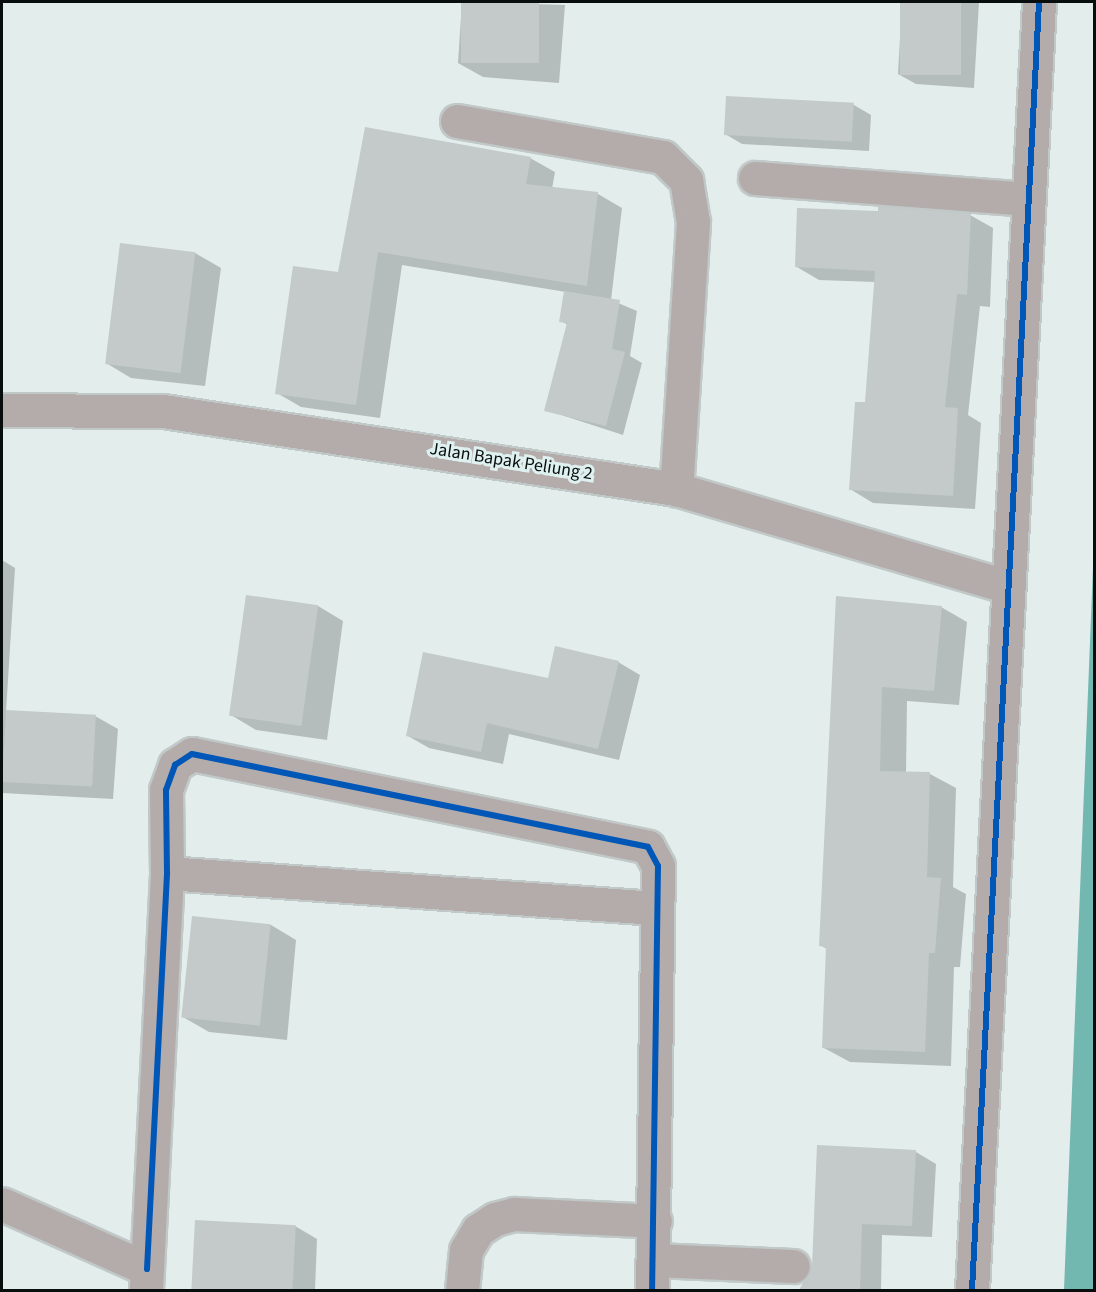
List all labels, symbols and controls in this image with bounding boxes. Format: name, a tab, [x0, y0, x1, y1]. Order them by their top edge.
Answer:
street label: Jalan Bapak Peliung 2	[428, 438, 594, 486]

